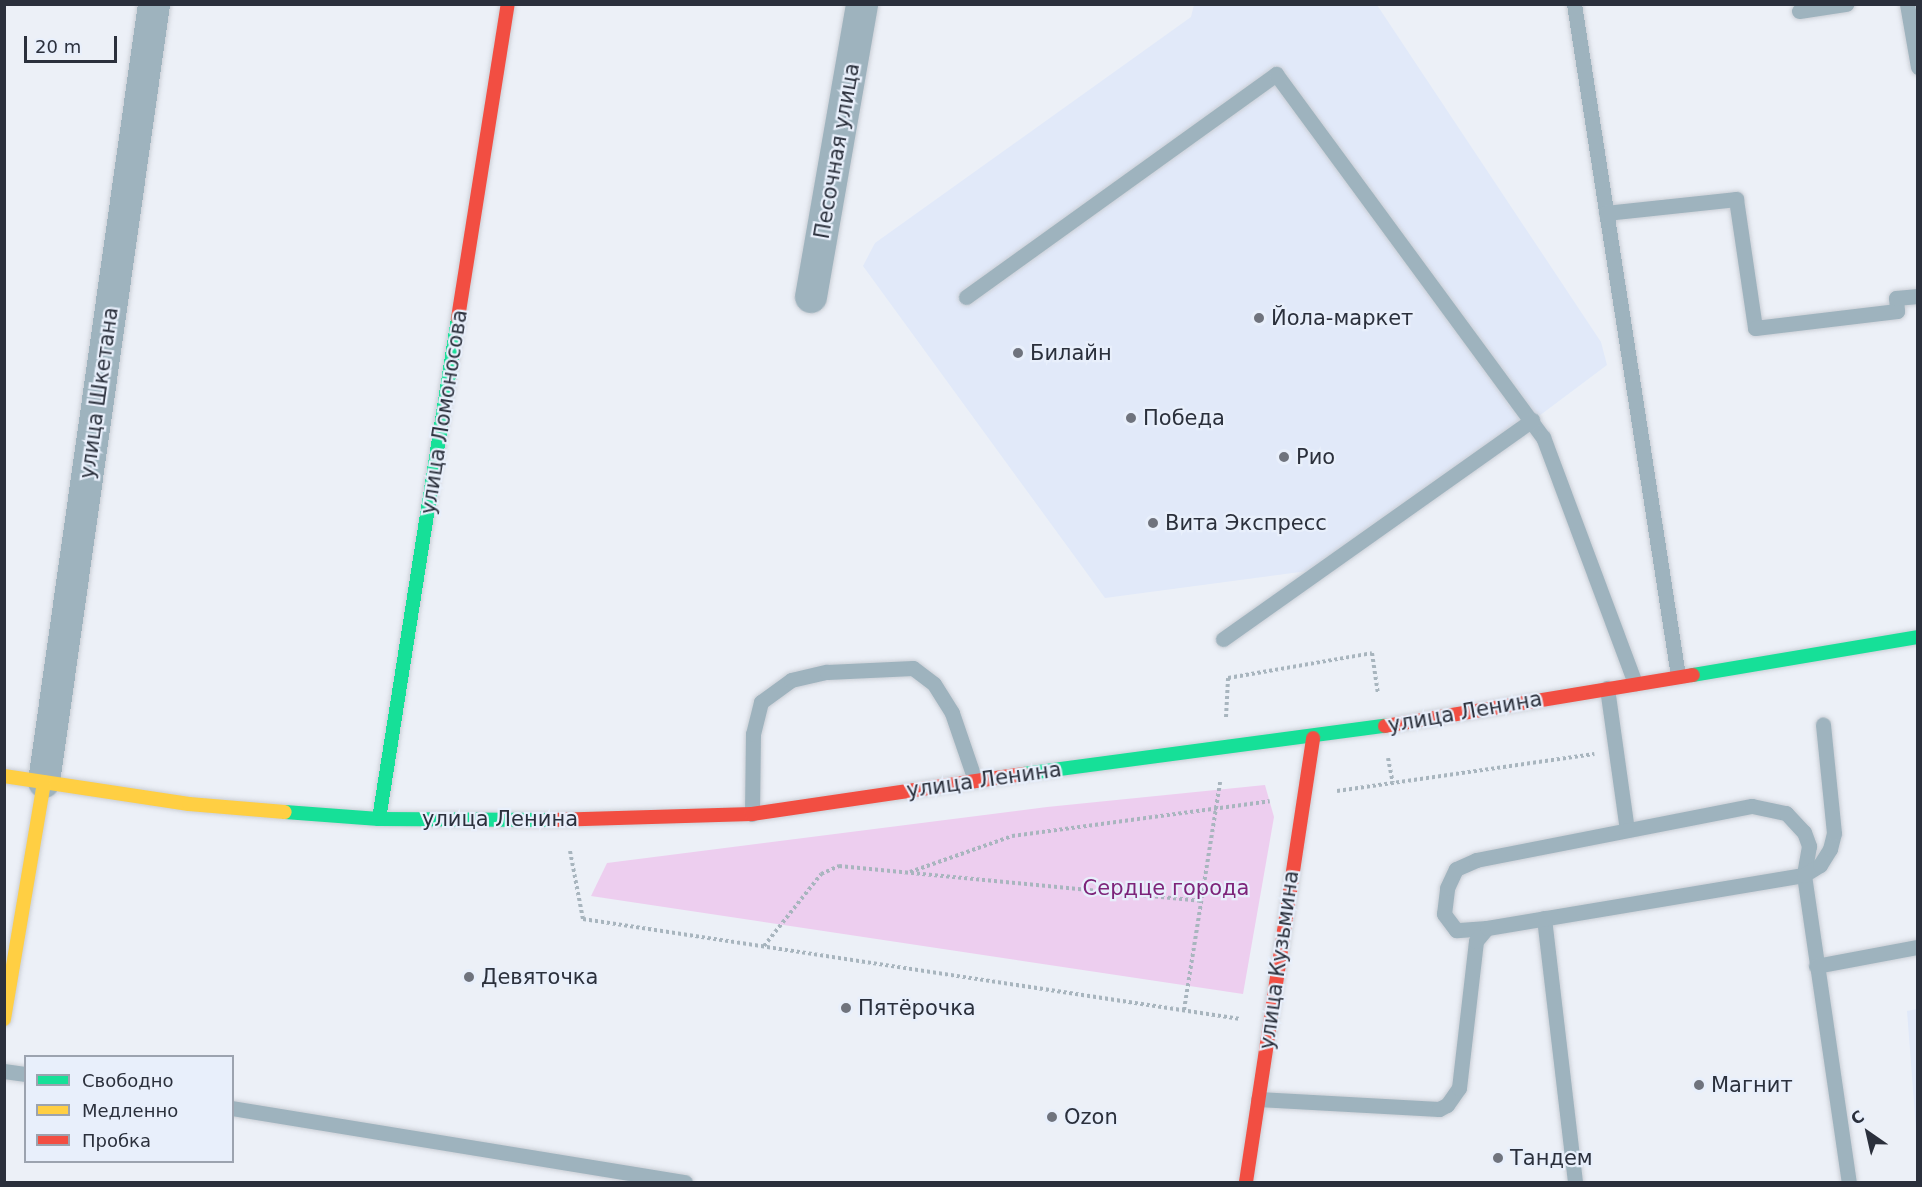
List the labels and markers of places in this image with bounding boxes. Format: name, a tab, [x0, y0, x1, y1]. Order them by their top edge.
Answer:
place label: Йола-маркет	[1271, 305, 1413, 331]
marker: Йола-маркет	[1252, 311, 1266, 325]
place label: Билайн	[1030, 340, 1112, 366]
marker: Билайн	[1011, 346, 1025, 360]
place label: Победа	[1143, 405, 1225, 431]
marker: Победа	[1124, 411, 1138, 425]
place label: Рио	[1296, 444, 1335, 470]
marker: Рио	[1277, 450, 1291, 464]
place label: Вита Экспресс	[1165, 510, 1327, 536]
marker: Вита Экспресс	[1146, 516, 1160, 530]
place label: Девяточка	[481, 964, 598, 990]
marker: Девяточка	[462, 970, 476, 984]
place label: Пятёрочка	[858, 995, 976, 1021]
marker: Пятёрочка	[839, 1001, 853, 1015]
place label: Магнит	[1711, 1072, 1793, 1098]
marker: Магнит	[1692, 1078, 1706, 1092]
place label: Ozon	[1064, 1104, 1118, 1130]
marker: Ozon	[1045, 1110, 1059, 1124]
place label: Тандем	[1510, 1145, 1593, 1171]
marker: Тандем	[1491, 1151, 1505, 1165]

